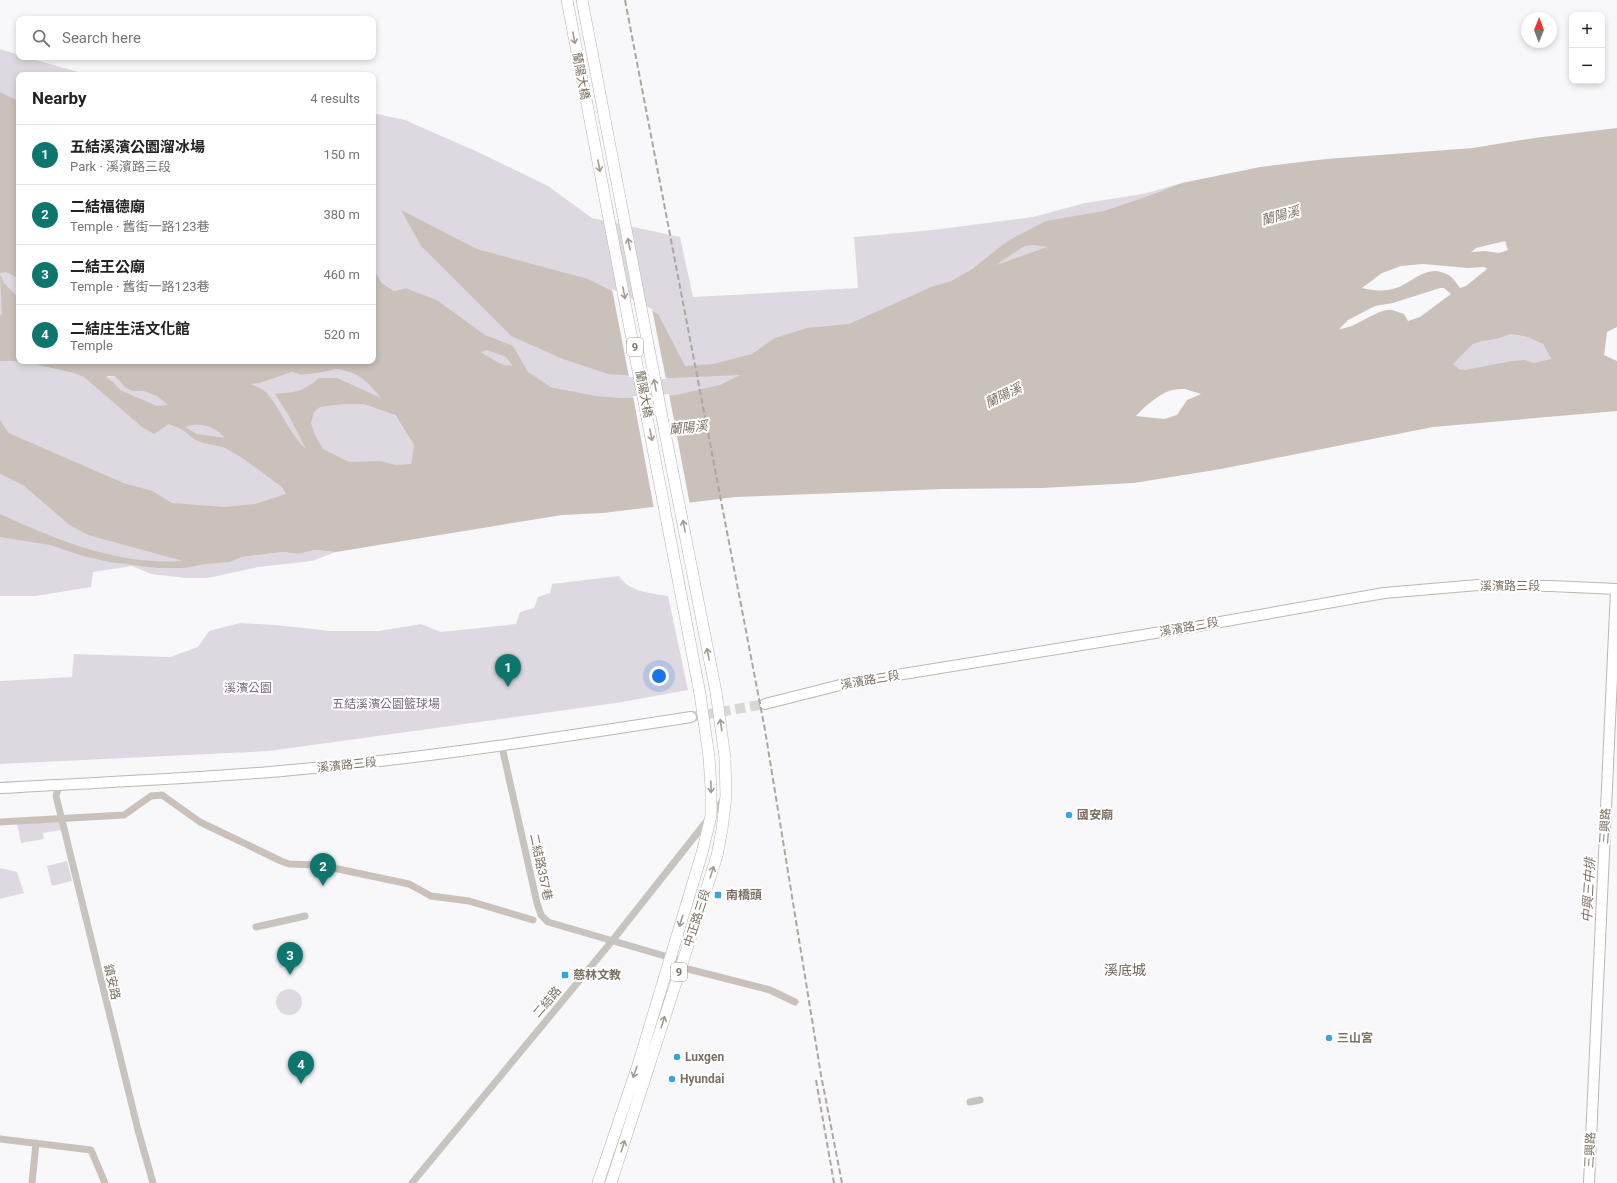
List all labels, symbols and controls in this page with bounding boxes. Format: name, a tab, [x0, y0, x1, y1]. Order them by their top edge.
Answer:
north arrow	[1521, 12, 1557, 48]
map controls	[1569, 12, 1605, 84]
button: +	[1569, 12, 1605, 48]
search box	[16, 16, 376, 60]
icon: search	[30, 27, 52, 49]
text: Search here	[62, 29, 141, 47]
one-way arrow	[570, 31, 578, 44]
button: −	[1569, 48, 1605, 84]
street label: 蘭陽大橋	[570, 51, 592, 101]
text: Nearby	[32, 88, 87, 108]
text: 4 results	[310, 91, 360, 106]
text: 五結溪濱公園溜冰場	[70, 138, 205, 156]
text: 1	[41, 147, 49, 162]
text: 150 m	[323, 147, 360, 162]
text: Park · 溪濱路三段	[70, 159, 171, 174]
one-way arrow	[596, 159, 604, 172]
text: 二結福德廟	[70, 198, 145, 216]
water label: 蘭陽溪	[1259, 203, 1303, 228]
text: 2	[41, 207, 49, 222]
text: 380 m	[323, 207, 360, 222]
text: Temple · 舊街一路123巷	[70, 219, 210, 234]
one-way arrow	[624, 237, 632, 250]
text: 二結王公廟	[70, 258, 145, 276]
text: 3	[41, 267, 49, 282]
text: 460 m	[323, 267, 360, 282]
text: Temple · 舊街一路123巷	[70, 279, 210, 294]
one-way arrow	[621, 287, 629, 300]
text: 二結庄生活文化館	[70, 320, 190, 338]
text: 4	[41, 327, 49, 342]
text: 520 m	[323, 327, 360, 342]
text: Temple	[70, 338, 113, 353]
road number: 9	[627, 338, 643, 356]
street label: 蘭陽大橋	[633, 369, 655, 419]
one-way arrow	[651, 379, 659, 392]
water label: 蘭陽溪	[982, 379, 1026, 411]
water label: 蘭陽溪	[668, 418, 710, 437]
one-way arrow	[648, 428, 656, 441]
one-way arrow	[679, 520, 687, 533]
street label: 溪濱路三段	[1480, 579, 1540, 593]
street label: 溪濱路三段	[1158, 615, 1220, 639]
one-way arrow	[704, 648, 712, 661]
pin: 1	[495, 654, 521, 687]
your location	[649, 666, 669, 686]
street label: 溪濱路三段	[839, 668, 901, 692]
park label: 溪濱公園	[224, 681, 272, 695]
park label: 五結溪濱公園籃球場	[332, 697, 440, 711]
one-way arrow	[717, 719, 725, 732]
street label: 溪濱路三段	[316, 755, 378, 775]
one-way arrow	[707, 780, 714, 793]
place label: 國安廟	[1077, 808, 1113, 822]
street label: 三興路	[1597, 808, 1613, 844]
marker: 國安廟	[1064, 810, 1074, 820]
street label: 二結路357巷	[527, 832, 555, 902]
pin: 2	[310, 853, 336, 886]
water label: 中興三中排	[1579, 855, 1598, 923]
one-way arrow	[708, 866, 716, 878]
street label: 中正路三段	[681, 887, 713, 949]
place label: 南橋頭	[726, 888, 762, 902]
marker: 南橋頭	[713, 890, 723, 900]
one-way arrow	[677, 914, 684, 927]
pin: 3	[277, 942, 303, 975]
district label: 溪底城	[1104, 962, 1146, 978]
street label: 鎮安路	[101, 963, 123, 1001]
road number: 9	[671, 963, 687, 981]
place label: 慈林文教	[573, 968, 621, 982]
marker: 慈林文教	[560, 970, 570, 980]
street label: 二結路	[530, 984, 564, 1020]
one-way arrow	[660, 1016, 667, 1029]
place label: 三山宮	[1337, 1031, 1373, 1045]
marker: 三山宮	[1324, 1033, 1334, 1043]
place label: Luxgen	[685, 1050, 724, 1064]
pin: 4	[288, 1051, 314, 1084]
marker: Luxgen	[672, 1052, 682, 1062]
one-way arrow	[631, 1065, 638, 1078]
place label: Hyundai	[680, 1072, 724, 1086]
marker: Hyundai	[667, 1074, 677, 1084]
street label: 三興路	[1582, 1132, 1598, 1168]
one-way arrow	[620, 1140, 627, 1153]

